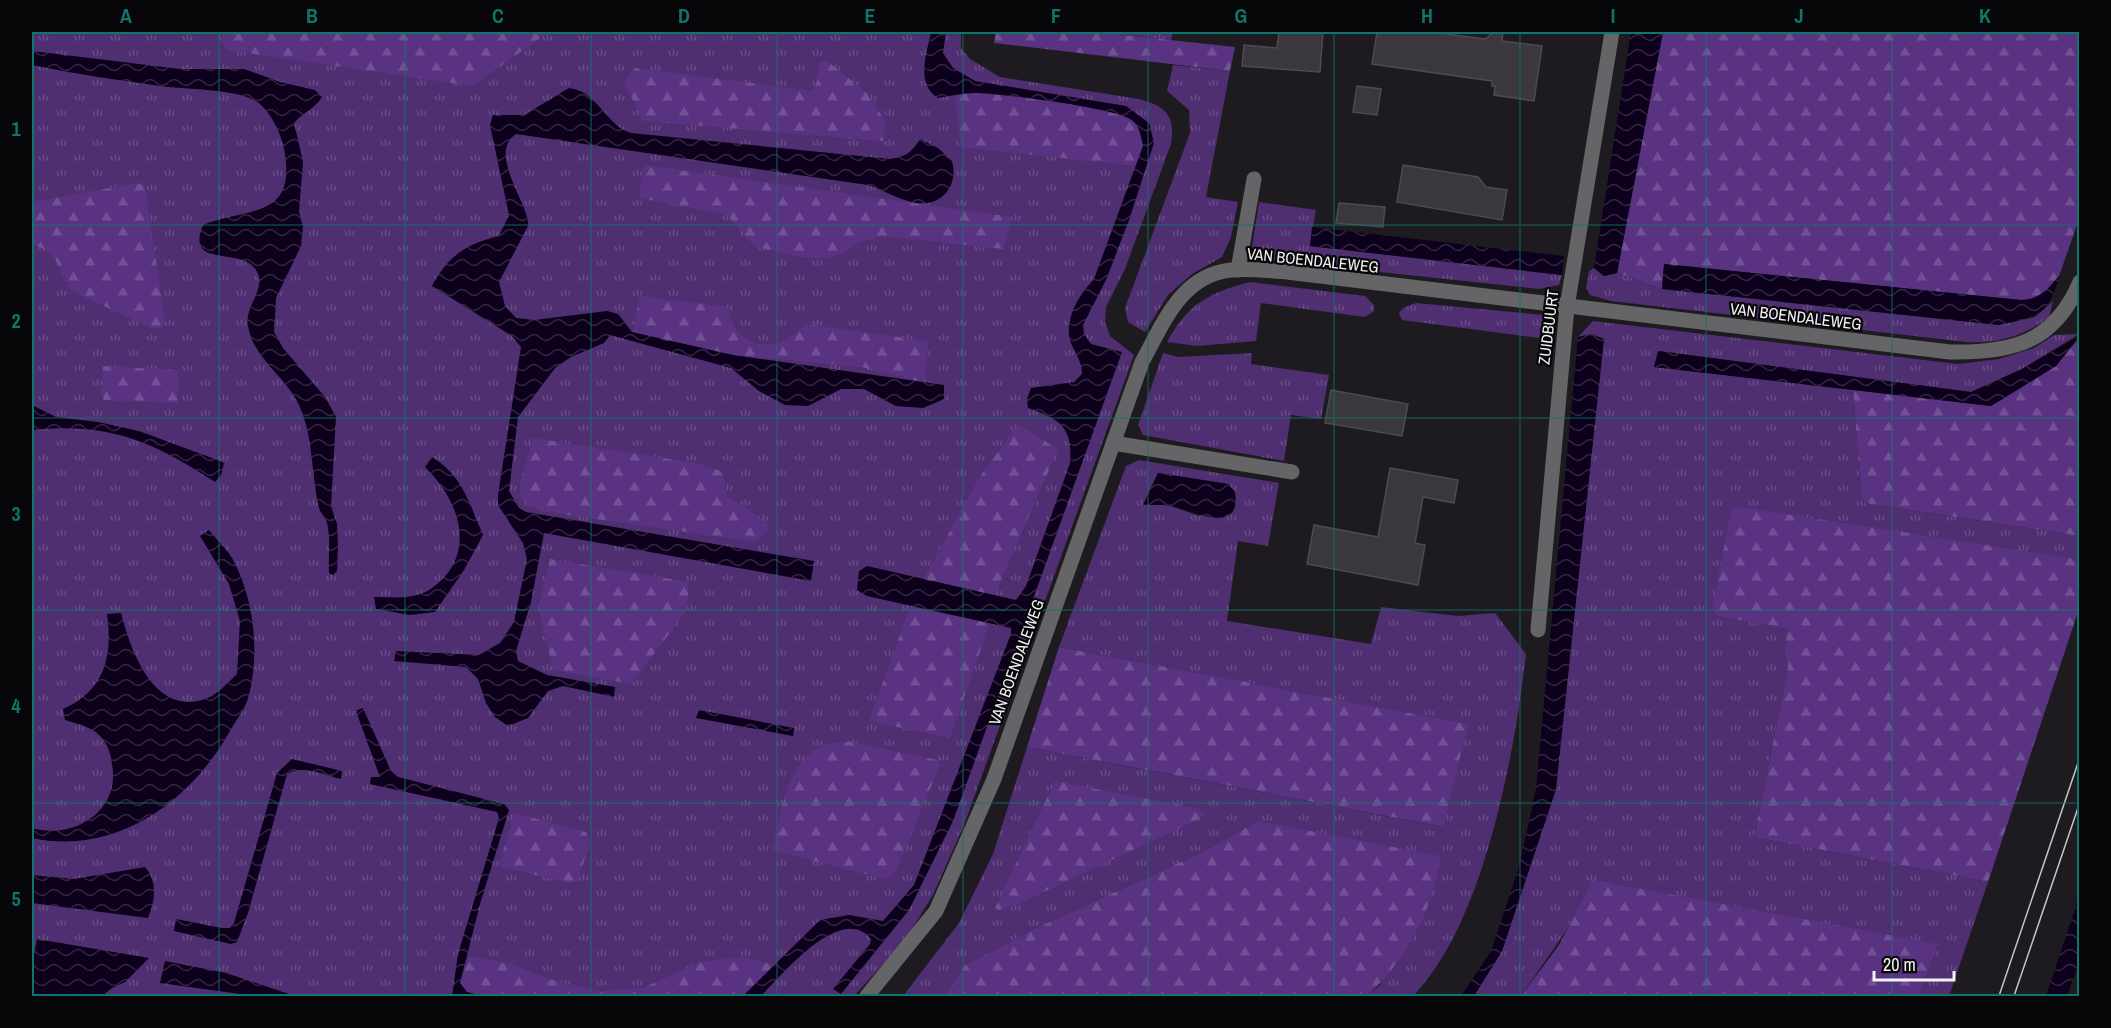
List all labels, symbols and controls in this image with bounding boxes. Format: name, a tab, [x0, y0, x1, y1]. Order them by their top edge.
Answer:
text: A	[120, 2, 132, 29]
text: B	[306, 2, 318, 29]
text: C	[492, 2, 504, 29]
text: D	[678, 2, 690, 29]
text: E	[865, 2, 876, 29]
text: F	[1051, 2, 1061, 29]
text: G	[1235, 2, 1247, 29]
text: H	[1421, 2, 1433, 29]
text: I	[1611, 2, 1615, 29]
text: J	[1794, 2, 1804, 29]
text: K	[1979, 2, 1991, 29]
text: 1	[11, 115, 21, 142]
street label: VAN BOENDALEWEG	[1246, 242, 1380, 278]
street label: ZUIDBUURT	[1532, 288, 1564, 366]
street label: VAN BOENDALEWEG	[1729, 297, 1863, 335]
text: 2	[11, 307, 21, 334]
text: 3	[11, 500, 21, 527]
street label: VAN BOENDALEWEG	[983, 596, 1049, 728]
text: 4	[11, 692, 21, 719]
text: 5	[11, 885, 21, 912]
scale bar	[1874, 944, 1954, 982]
text: 20 m	[1883, 952, 1916, 977]

